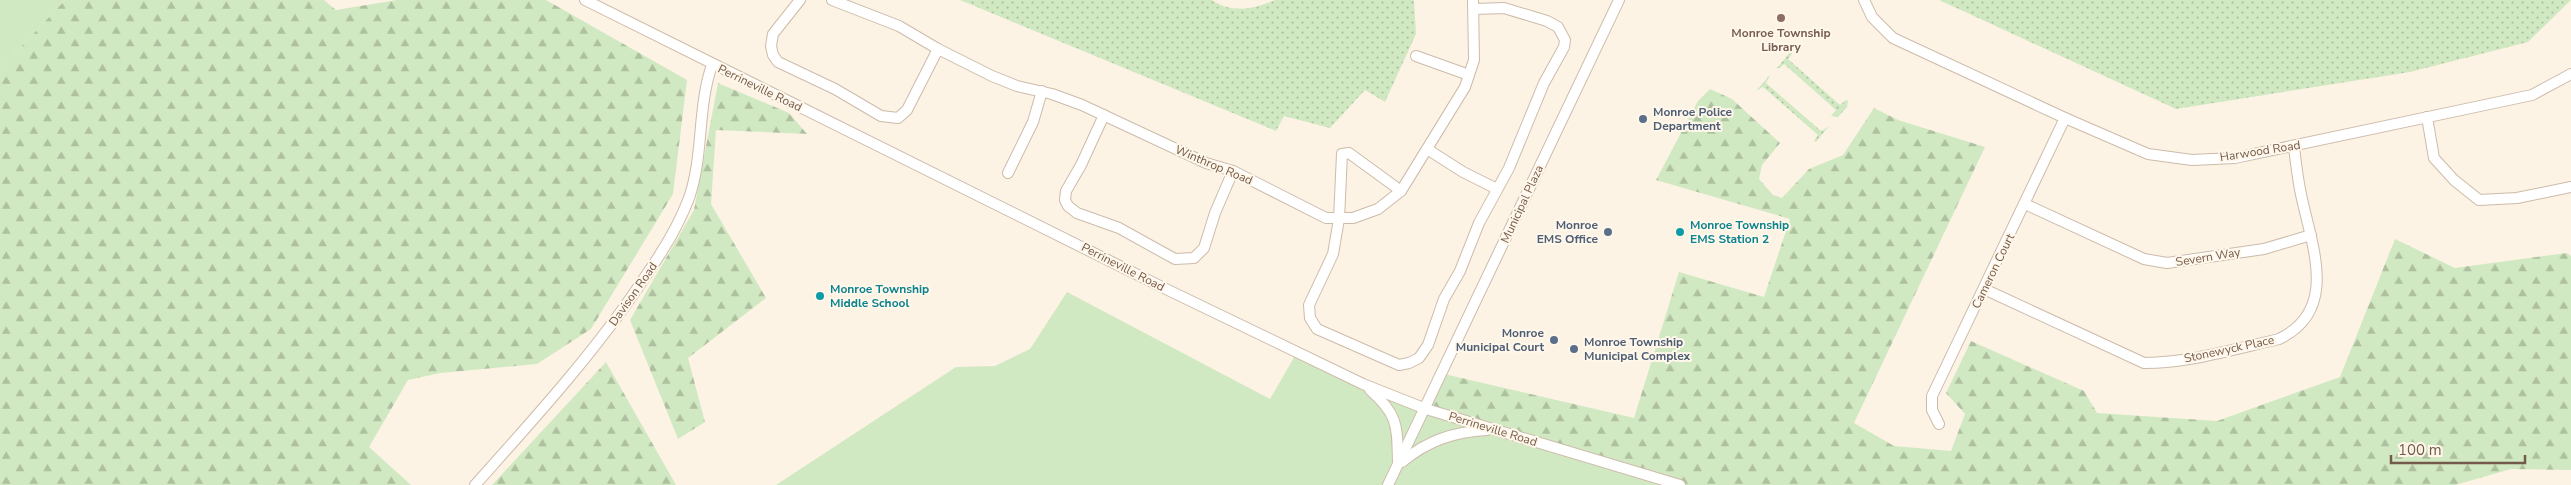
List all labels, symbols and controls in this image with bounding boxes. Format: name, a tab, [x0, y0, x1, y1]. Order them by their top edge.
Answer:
marker: Monroe Township Library	[1775, 12, 1787, 24]
place label: Monroe Township Library	[1731, 25, 1831, 55]
street label: Perrineville Road	[715, 61, 805, 115]
place label: Monroe Police Department	[1653, 104, 1732, 134]
marker: Monroe Police Department	[1637, 113, 1649, 125]
street label: Harwood Road	[2219, 137, 2301, 165]
street label: Winthrop Road	[1173, 141, 1255, 189]
street label: Municipal Plaza	[1497, 162, 1547, 246]
place label: Monroe EMS Office	[1537, 217, 1598, 247]
place label: Monroe Township EMS Station 2	[1690, 217, 1789, 247]
marker: Monroe EMS Office	[1602, 226, 1614, 238]
marker: Monroe Township EMS Station 2	[1674, 226, 1686, 238]
street label: Cameron Court	[1968, 230, 2018, 311]
street label: Perrineville Road	[1079, 239, 1167, 295]
street label: Severn Way	[2174, 244, 2242, 270]
street label: Davison Road	[605, 259, 661, 329]
place label: Monroe Township Middle School	[830, 281, 929, 311]
marker: Monroe Township Middle School	[814, 290, 826, 302]
place label: Monroe Municipal Court	[1456, 325, 1544, 355]
street label: Stonewyck Place	[2183, 332, 2275, 366]
marker: Monroe Municipal Court	[1548, 334, 1560, 346]
place label: Monroe Township Municipal Complex	[1584, 334, 1691, 364]
marker: Monroe Township Municipal Complex	[1568, 343, 1580, 355]
street label: Perrineville Road	[1447, 408, 1539, 450]
scale bar	[2391, 432, 2525, 464]
text: 100 m	[2398, 440, 2442, 460]

